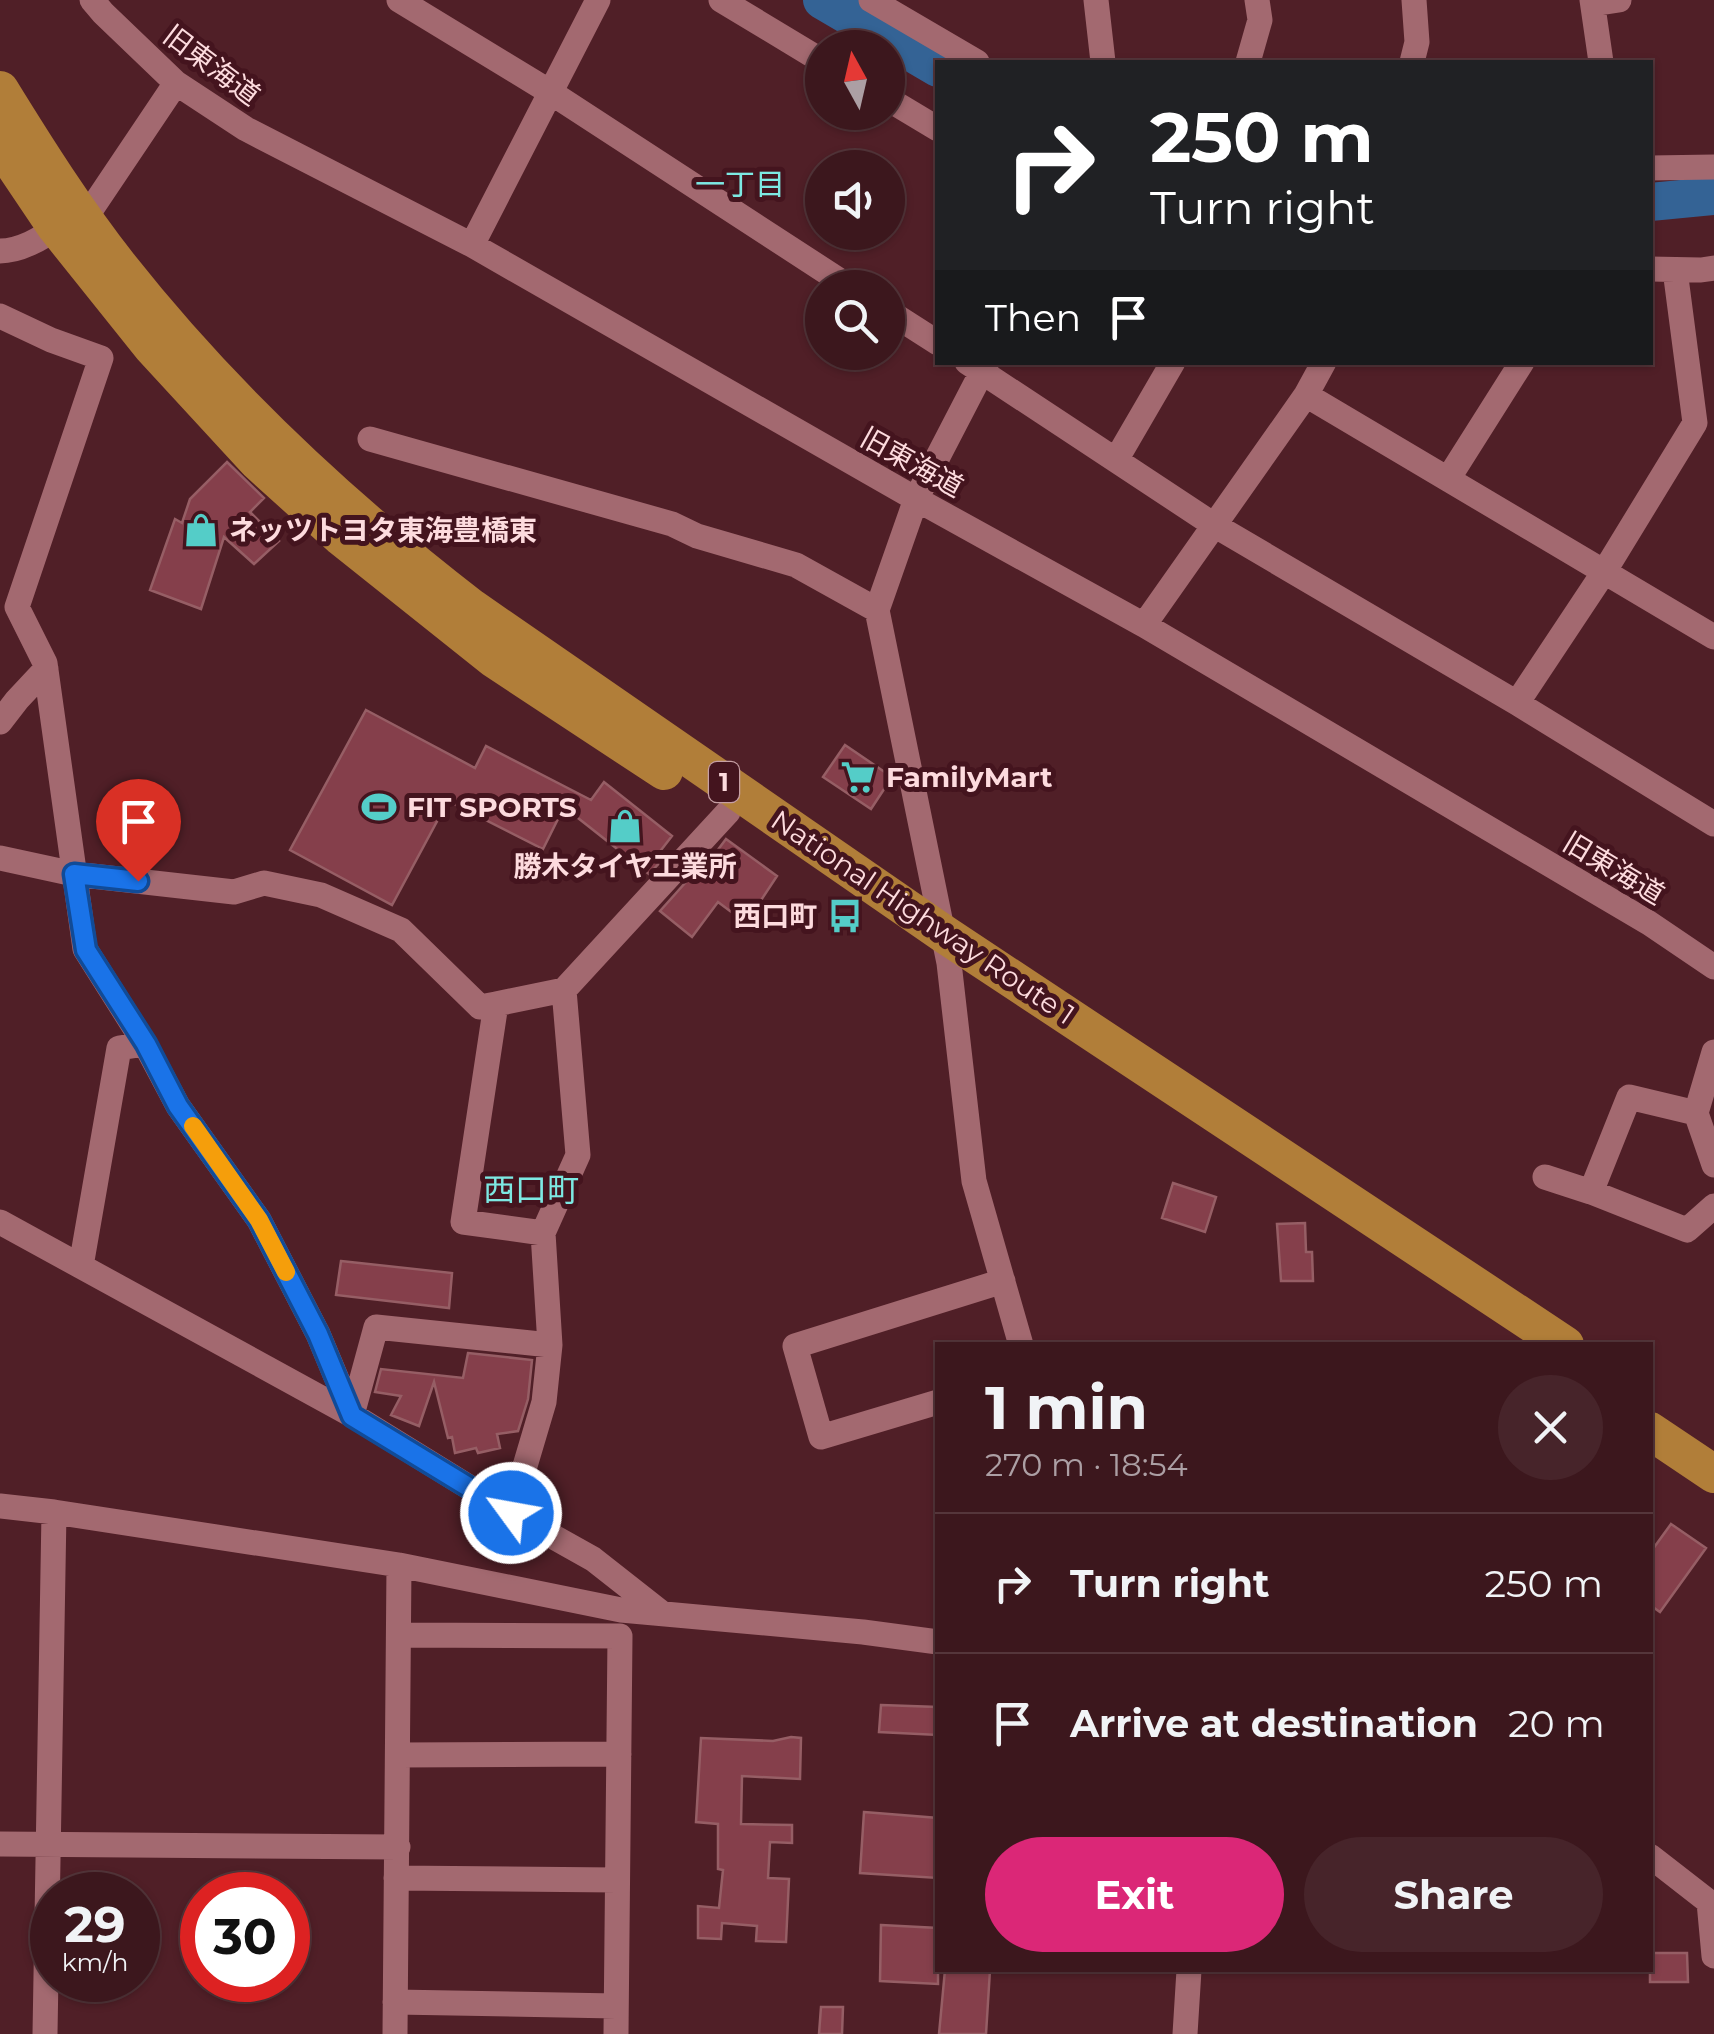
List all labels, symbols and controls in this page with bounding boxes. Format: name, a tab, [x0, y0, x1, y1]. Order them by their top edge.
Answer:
street label: 旧東海道	[157, 18, 267, 112]
north arrow	[805, 30, 905, 130]
map controls	[805, 30, 905, 370]
text: 250 m	[1150, 94, 1374, 180]
icon: right	[985, 100, 1115, 230]
button: sound	[805, 150, 905, 250]
district label: 一丁目	[695, 166, 785, 203]
text: Turn right	[1150, 180, 1375, 235]
button: search	[805, 270, 905, 370]
icon: arrive	[1101, 290, 1156, 345]
text: Then	[985, 294, 1081, 341]
street label: 旧東海道	[855, 420, 969, 504]
shop icon: ネッツトヨタ東海豊橋東	[182, 511, 220, 549]
place label: ネッツトヨタ東海豊橋東	[229, 513, 537, 547]
supermarket icon: FamilyMart	[839, 758, 877, 796]
place label: FamilyMart	[886, 760, 1052, 794]
road number: 1	[709, 762, 739, 802]
pin	[96, 779, 181, 882]
sports icon: FIT SPORTS	[360, 788, 398, 826]
place label: FIT SPORTS	[407, 790, 577, 824]
icon: arrive	[111, 794, 166, 849]
street label: National Highway Route 1	[765, 803, 1081, 1031]
shop icon: 勝木タイヤ工業所	[606, 807, 644, 845]
street label: 旧東海道	[1557, 825, 1671, 911]
place label: 勝木タイヤ工業所	[513, 849, 737, 883]
bus stop icon: 西口町	[826, 897, 864, 935]
place label: 西口町	[733, 899, 817, 933]
district label: 西口町	[483, 1170, 579, 1209]
text: 1 min	[985, 1371, 1148, 1444]
button: close	[1498, 1375, 1603, 1480]
text: 270 m · 18:54	[985, 1445, 1188, 1484]
position arrow	[459, 1461, 563, 1565]
icon: right	[985, 1556, 1040, 1611]
text: Turn right	[1070, 1560, 1269, 1607]
text: 250 m	[1484, 1560, 1603, 1607]
icon: arrive	[985, 1696, 1040, 1751]
text: Arrive at destination	[1070, 1700, 1478, 1747]
text: 20 m	[1508, 1700, 1605, 1747]
button: Exit	[985, 1837, 1284, 1952]
button: Share	[1304, 1837, 1603, 1952]
speed limit sign: 30	[180, 1872, 310, 2002]
text: 29	[64, 1894, 126, 1955]
text: km/h	[62, 1947, 128, 1977]

